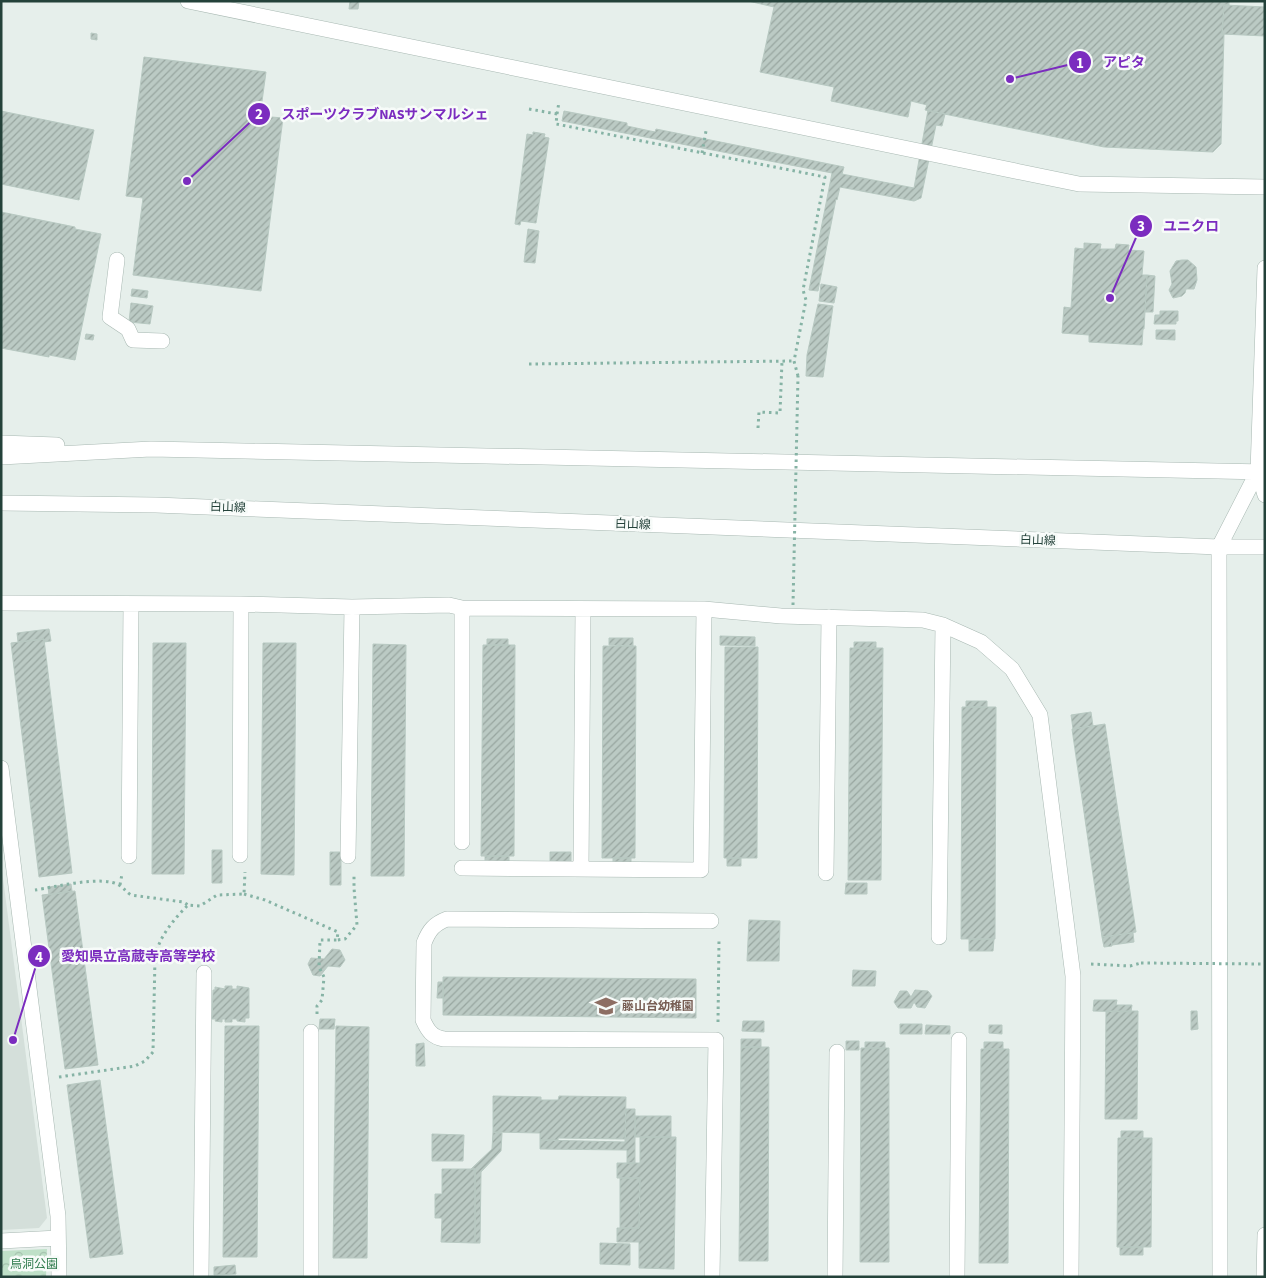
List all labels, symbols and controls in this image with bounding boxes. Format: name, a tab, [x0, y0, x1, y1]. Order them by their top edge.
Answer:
callout: アピタ	[1068, 48, 1155, 77]
text: 1	[1076, 53, 1084, 74]
text: アピタ	[1103, 53, 1145, 73]
callout: スポーツクラブNASサンマルシェ	[247, 100, 499, 129]
text: 2	[255, 104, 263, 125]
text: スポーツクラブNASサンマルシェ	[282, 105, 488, 125]
callout: ユニクロ	[1128, 212, 1229, 241]
text: 3	[1137, 216, 1145, 237]
text: ユニクロ	[1163, 217, 1219, 237]
street label: 白山線	[210, 498, 246, 517]
street label: 白山線	[615, 515, 651, 534]
street label: 白山線	[1020, 531, 1056, 550]
callout: 愛知県立高蔵寺高等学校	[26, 942, 225, 971]
text: 4	[35, 947, 43, 968]
text: 愛知県立高蔵寺高等学校	[61, 947, 215, 967]
school or university icon: 藤山台幼稚園	[593, 993, 619, 1019]
place label: 藤山台幼稚園	[622, 998, 694, 1015]
park label: 烏洞公園	[10, 1256, 58, 1273]

